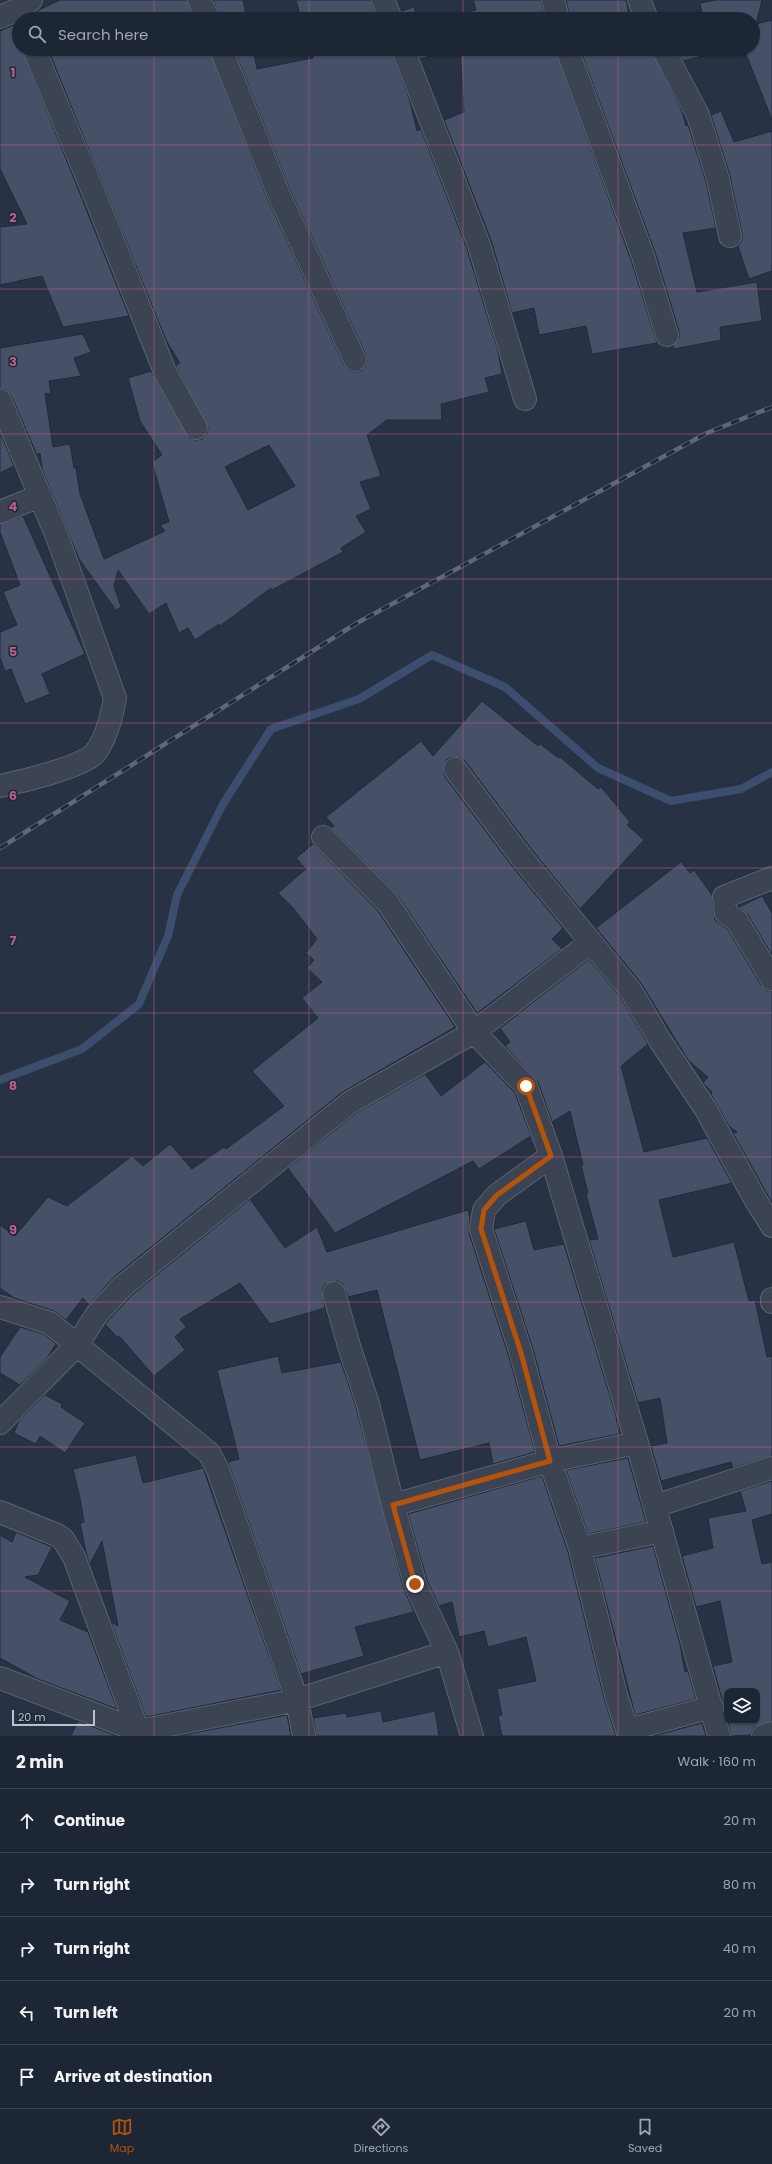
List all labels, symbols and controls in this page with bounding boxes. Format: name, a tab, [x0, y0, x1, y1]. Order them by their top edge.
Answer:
search box	[12, 12, 760, 56]
icon: search	[26, 23, 48, 45]
text: Search here	[58, 24, 148, 45]
text: 1	[11, 63, 15, 82]
text: 2	[9, 208, 17, 227]
text: 3	[9, 352, 17, 371]
text: 4	[9, 497, 18, 516]
text: 5	[9, 642, 17, 661]
text: 6	[9, 786, 17, 805]
text: 7	[10, 931, 17, 950]
text: 8	[9, 1076, 17, 1095]
route start	[517, 1077, 535, 1095]
text: 9	[9, 1220, 17, 1239]
route end	[406, 1575, 424, 1593]
map controls	[724, 1688, 760, 1724]
button: layers	[724, 1688, 760, 1724]
scale bar	[12, 1708, 95, 1727]
text: 20 m	[18, 1709, 46, 1725]
text: 2 min	[16, 1750, 64, 1774]
text: Walk · 160 m	[677, 1752, 756, 1771]
icon: ahead	[16, 1810, 38, 1832]
text: Continue	[54, 1810, 125, 1831]
text: 20 m	[723, 1811, 756, 1830]
icon: right	[16, 1874, 38, 1896]
text: Turn right	[54, 1874, 130, 1895]
text: 80 m	[723, 1875, 756, 1894]
icon: right	[16, 1938, 38, 1960]
text: Turn right	[54, 1938, 130, 1959]
text: 40 m	[723, 1939, 756, 1958]
icon: left	[16, 2002, 38, 2024]
text: Turn left	[54, 2002, 118, 2023]
text: 20 m	[723, 2003, 756, 2022]
icon: arrive	[16, 2066, 38, 2088]
text: Arrive at destination	[54, 2066, 212, 2087]
tab: Map	[110, 2116, 134, 2157]
tab: Directions	[354, 2116, 408, 2157]
tab: Saved	[628, 2116, 662, 2157]

